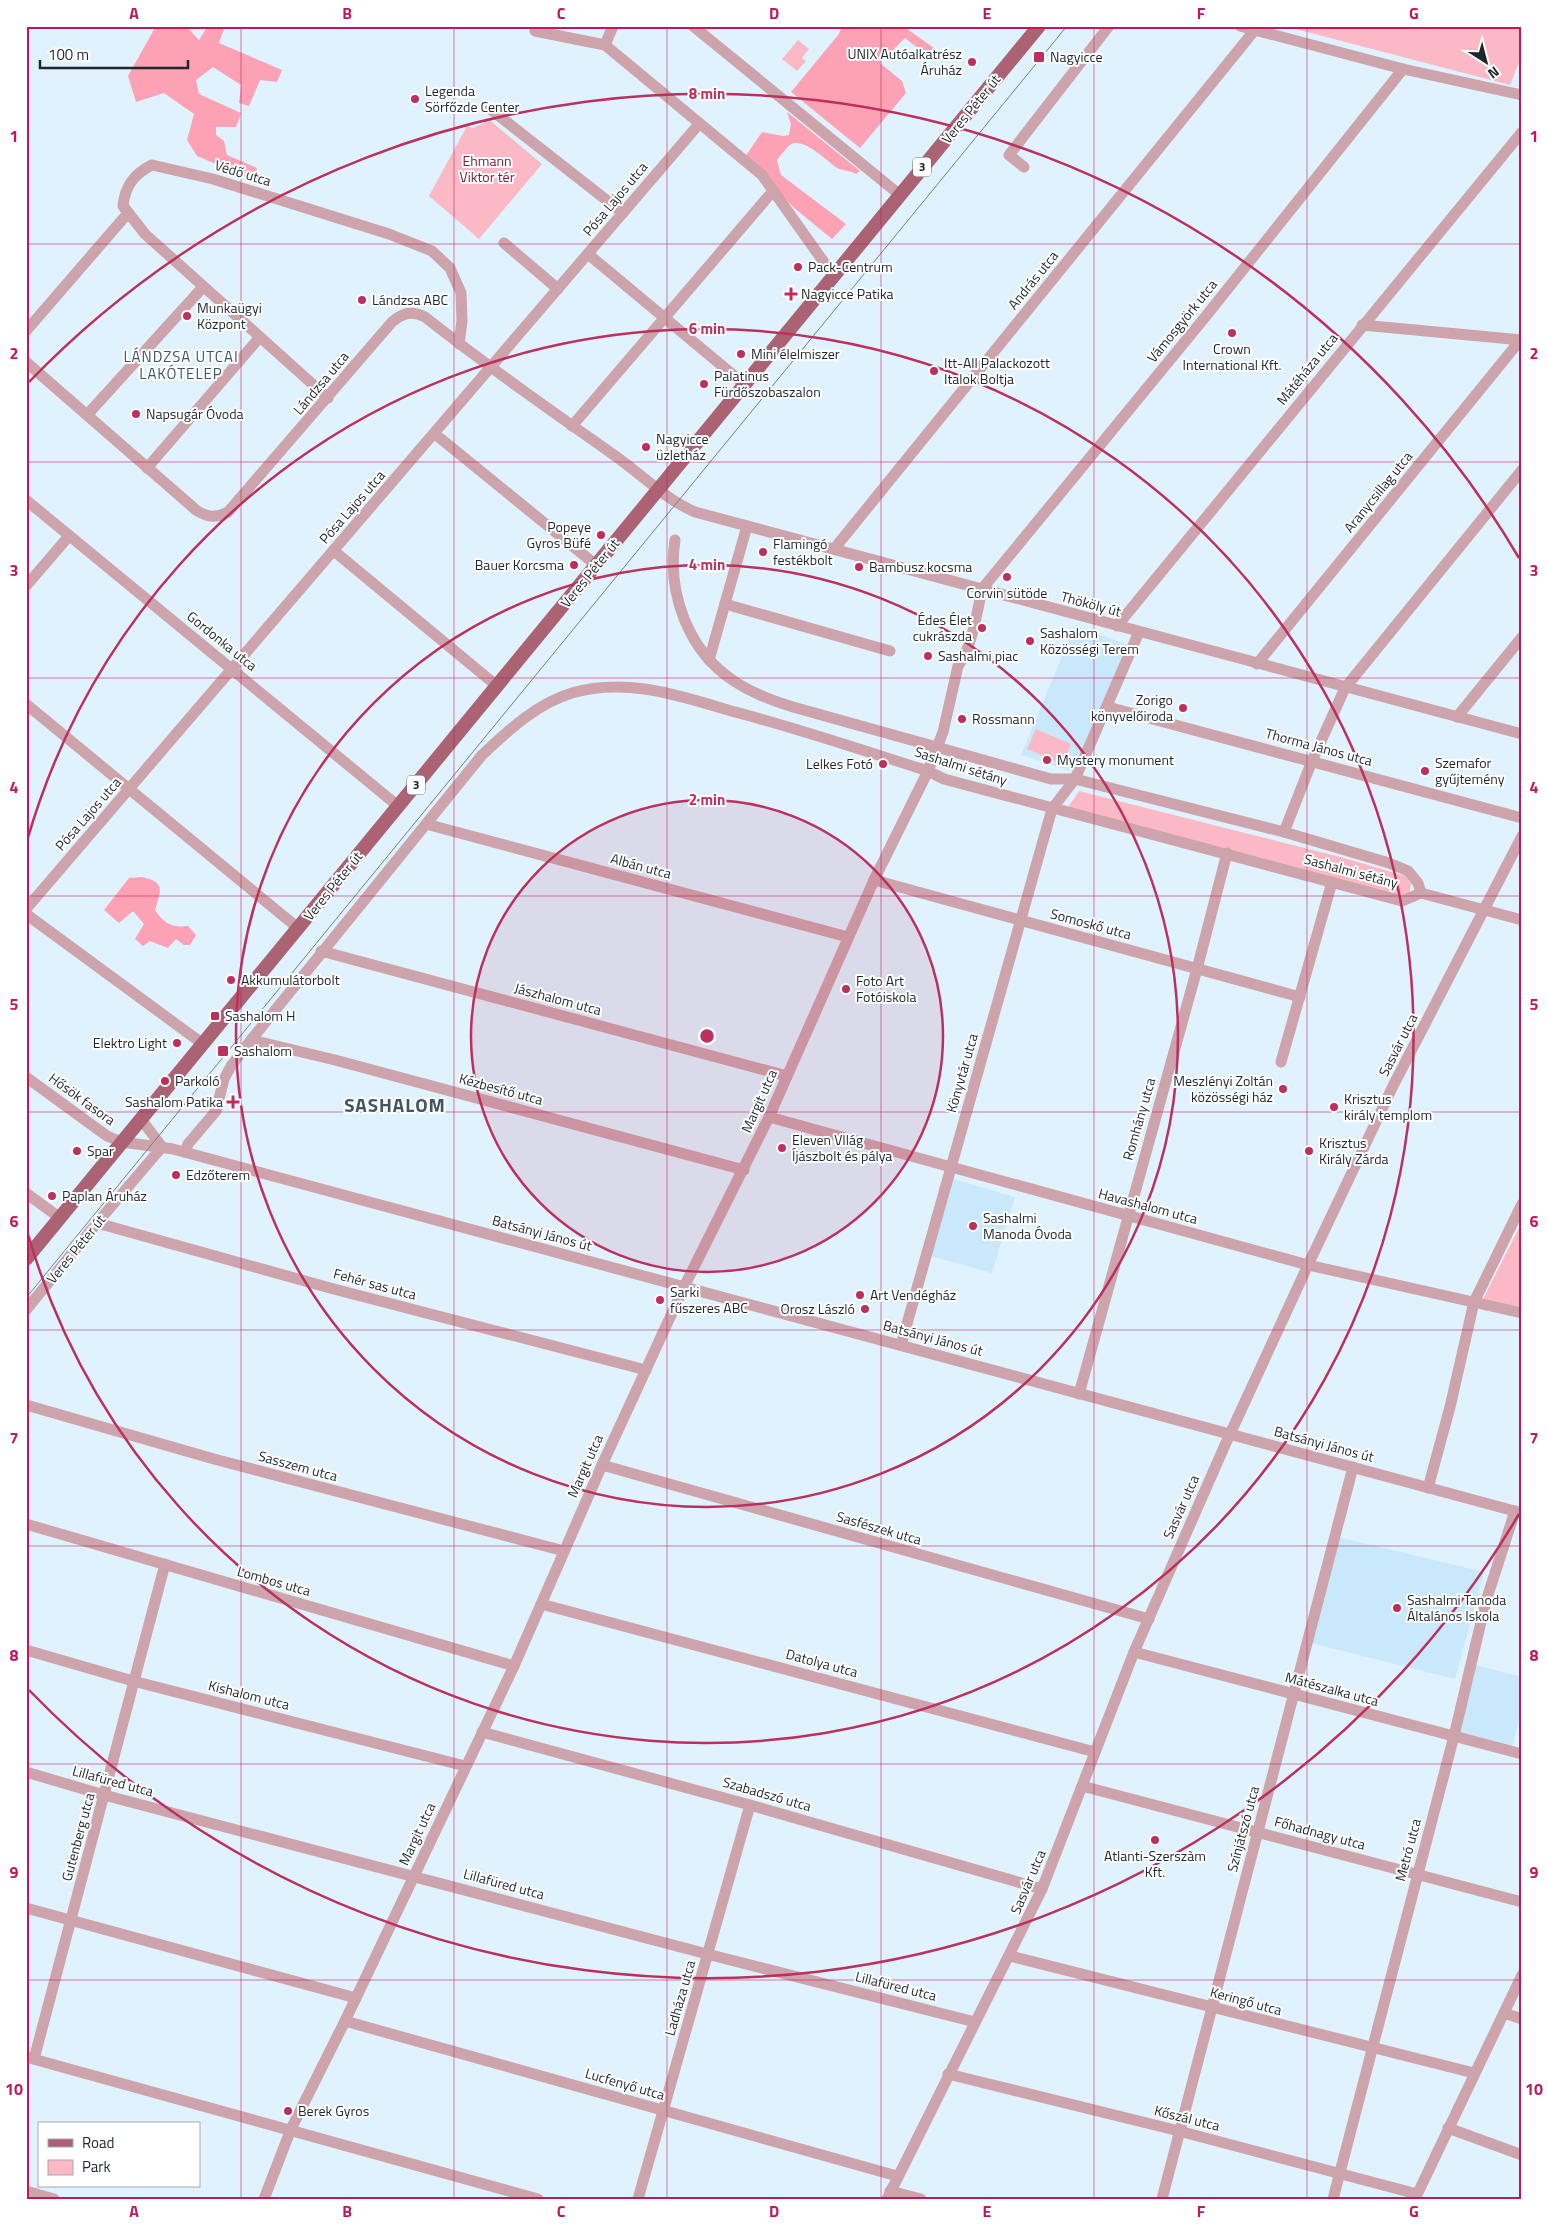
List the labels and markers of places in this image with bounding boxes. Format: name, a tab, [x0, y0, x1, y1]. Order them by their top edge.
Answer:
place label: UNIX Autóalkatrész Áruház	[848, 43, 962, 80]
place label: Nagyicce	[1050, 46, 1103, 67]
marker: Nagyicce	[1032, 50, 1046, 64]
marker: UNIX Autóalkatrész Áruház	[966, 56, 978, 68]
place label: Legenda Sörfőzde Center	[425, 80, 520, 117]
marker: Legenda Sörfőzde Center	[409, 93, 421, 105]
place label: Pack-Centrum	[808, 256, 893, 277]
marker: Pack-Centrum	[792, 261, 804, 273]
place label: Nagyicce Patika	[801, 283, 894, 304]
marker: Nagyicce Patika	[785, 288, 797, 300]
place label: Lándzsa ABC	[372, 289, 449, 310]
marker: Lándzsa ABC	[356, 294, 368, 306]
place label: Munkaügyi Központ	[197, 297, 262, 334]
marker: Munkaügyi Központ	[181, 310, 193, 322]
marker: Crown International Kft.	[1226, 327, 1238, 339]
place label: Crown International Kft.	[1183, 338, 1281, 375]
place label: Mini élelmiszer	[751, 343, 840, 364]
marker: Mini élelmiszer	[735, 348, 747, 360]
place label: Itt-All Palackozott Italok Boltja	[944, 352, 1050, 389]
place label: Palatinus Fürdőszobaszalon	[714, 365, 821, 402]
marker: Itt-All Palackozott Italok Boltja	[928, 365, 940, 377]
marker: Palatinus Fürdőszobaszalon	[698, 378, 710, 390]
place label: Napsugár Óvoda	[146, 403, 244, 424]
marker: Napsugár Óvoda	[130, 408, 142, 420]
place label: Nagyicce üzletház	[656, 428, 709, 465]
marker: Nagyicce üzletház	[640, 441, 652, 453]
place label: Popeye Gyros Büfé	[526, 516, 591, 553]
marker: Popeye Gyros Büfé	[595, 529, 607, 541]
place label: Flamingó festékbolt	[773, 533, 833, 570]
marker: Flamingó festékbolt	[757, 546, 769, 558]
place label: Bauer Korcsma	[475, 554, 564, 575]
place label: Bambusz kocsma	[869, 556, 972, 577]
marker: Bauer Korcsma	[568, 559, 580, 571]
marker: Bambusz kocsma	[853, 561, 865, 573]
marker: Corvin sütöde	[1001, 571, 1013, 583]
place label: Corvin sütöde	[967, 582, 1047, 603]
place label: Édes Élet cukrászda	[913, 609, 972, 646]
marker: Édes Élet cukrászda	[976, 622, 988, 634]
place label: Sashalom Közösségi Terem	[1040, 622, 1139, 659]
marker: Sashalom Közösségi Terem	[1024, 635, 1036, 647]
place label: Sashalmi piac	[938, 645, 1018, 666]
marker: Sashalmi piac	[922, 650, 934, 662]
place label: Zorigo könyvelőiroda	[1091, 689, 1173, 726]
marker: Zorigo könyvelőiroda	[1177, 702, 1189, 714]
place label: Rossmann	[972, 708, 1035, 729]
marker: Rossmann	[956, 713, 968, 725]
place label: Mystery monument	[1057, 749, 1174, 770]
place label: Szemafor gyűjtemény	[1435, 752, 1505, 789]
place label: Lelkes Fotó	[806, 753, 873, 774]
marker: Mystery monument	[1041, 754, 1053, 766]
marker: Lelkes Fotó	[877, 758, 889, 770]
marker: Szemafor gyűjtemény	[1419, 765, 1431, 777]
place label: Akkumulátorbolt	[241, 969, 340, 990]
place label: Foto Art Fotóiskola	[856, 970, 917, 1007]
marker: Akkumulátorbolt	[225, 974, 237, 986]
marker: Foto Art Fotóiskola	[840, 983, 852, 995]
place label: Sashalom H	[225, 1005, 296, 1026]
marker: Sashalom H	[209, 1010, 221, 1022]
centre of rings	[698, 1027, 716, 1045]
place label: Elektro Light	[93, 1032, 167, 1053]
marker: Elektro Light	[171, 1037, 183, 1049]
place label: Sashalom	[234, 1040, 292, 1061]
marker: Sashalom	[216, 1044, 230, 1058]
place label: Parkoló	[175, 1070, 220, 1091]
place label: Meszlényi Zoltán közösségi ház	[1173, 1070, 1273, 1107]
marker: Parkoló	[159, 1075, 171, 1087]
marker: Meszlényi Zoltán közösségi ház	[1277, 1083, 1289, 1095]
place label: Krisztus király templom	[1344, 1088, 1432, 1125]
place label: Sashalom Patika	[125, 1091, 223, 1112]
marker: Sashalom Patika	[227, 1096, 239, 1108]
marker: Krisztus király templom	[1328, 1101, 1340, 1113]
place label: Eleven VIlág Íjászbolt és pálya	[792, 1129, 892, 1166]
place label: Krisztus Király Zárda	[1319, 1132, 1389, 1169]
place label: Spar	[87, 1140, 114, 1161]
marker: Eleven VIlág Íjászbolt és pálya	[776, 1142, 788, 1154]
marker: Spar	[71, 1145, 83, 1157]
marker: Krisztus Király Zárda	[1303, 1145, 1315, 1157]
place label: Edzőterem	[186, 1164, 250, 1185]
marker: Edzőterem	[170, 1169, 182, 1181]
place label: Paplan Áruház	[62, 1185, 147, 1206]
marker: Paplan Áruház	[46, 1190, 58, 1202]
place label: Sashalmi Manoda Óvoda	[983, 1207, 1072, 1244]
marker: Sashalmi Manoda Óvoda	[967, 1220, 979, 1232]
place label: Sarki fűszeres ABC	[670, 1281, 748, 1318]
place label: Art Vendégház	[870, 1284, 956, 1305]
marker: Art Vendégház	[854, 1289, 866, 1301]
marker: Sarki fűszeres ABC	[654, 1294, 666, 1306]
place label: Orosz László	[780, 1298, 855, 1319]
marker: Orosz László	[859, 1303, 871, 1315]
place label: Sashalmi Tanoda Általános Iskola	[1407, 1589, 1506, 1626]
marker: Sashalmi Tanoda Általános Iskola	[1391, 1602, 1403, 1614]
marker: Atlanti-Szerszàm Kft.	[1149, 1834, 1161, 1846]
place label: Atlanti-Szerszàm Kft.	[1104, 1845, 1206, 1882]
place label: Berek Gyros	[298, 2100, 369, 2121]
marker: Berek Gyros	[282, 2105, 294, 2117]

